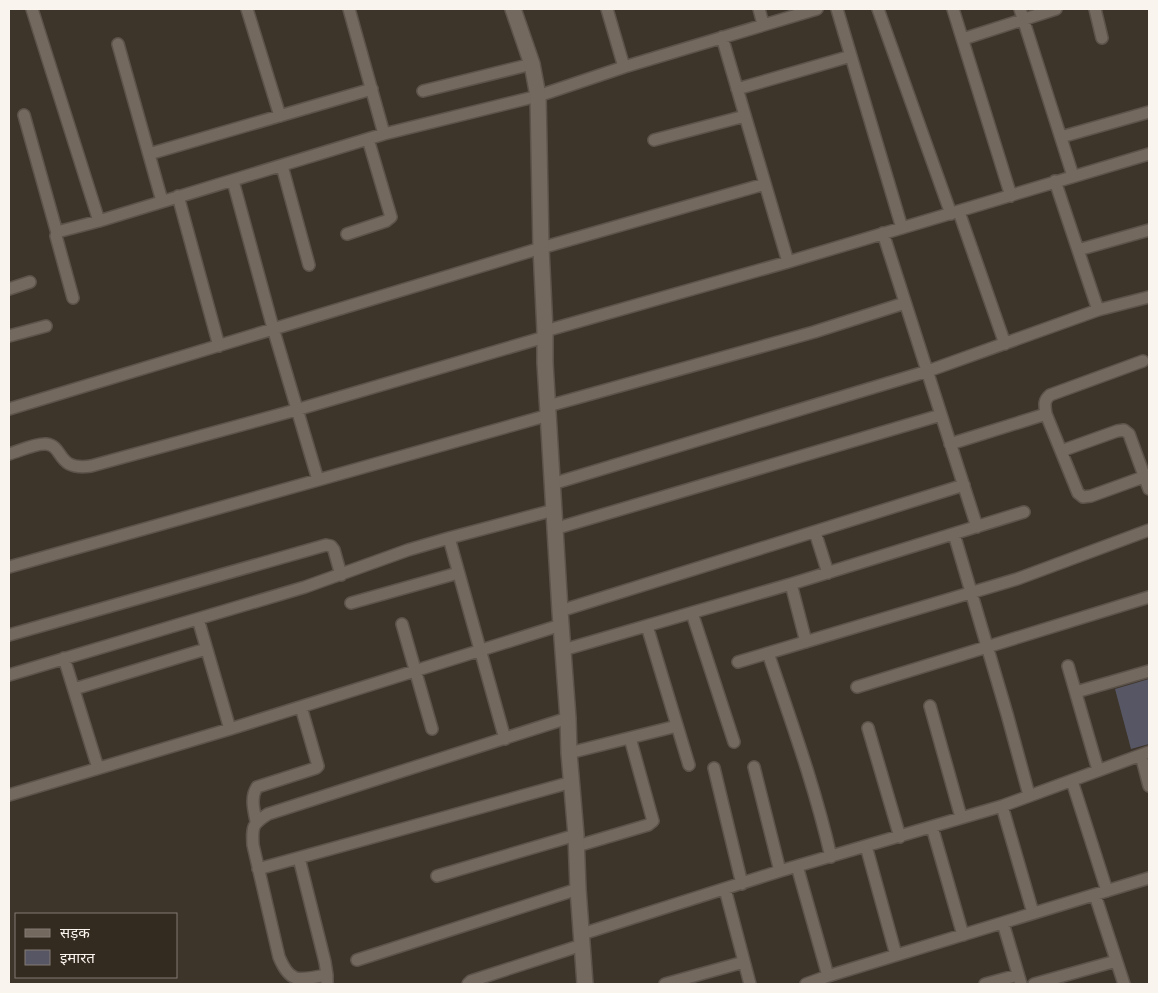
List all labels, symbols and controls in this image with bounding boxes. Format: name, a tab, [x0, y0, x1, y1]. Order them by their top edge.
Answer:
legend	[15, 913, 178, 978]
text: सड़क	[60, 923, 90, 941]
text: इमारत	[60, 948, 95, 966]

